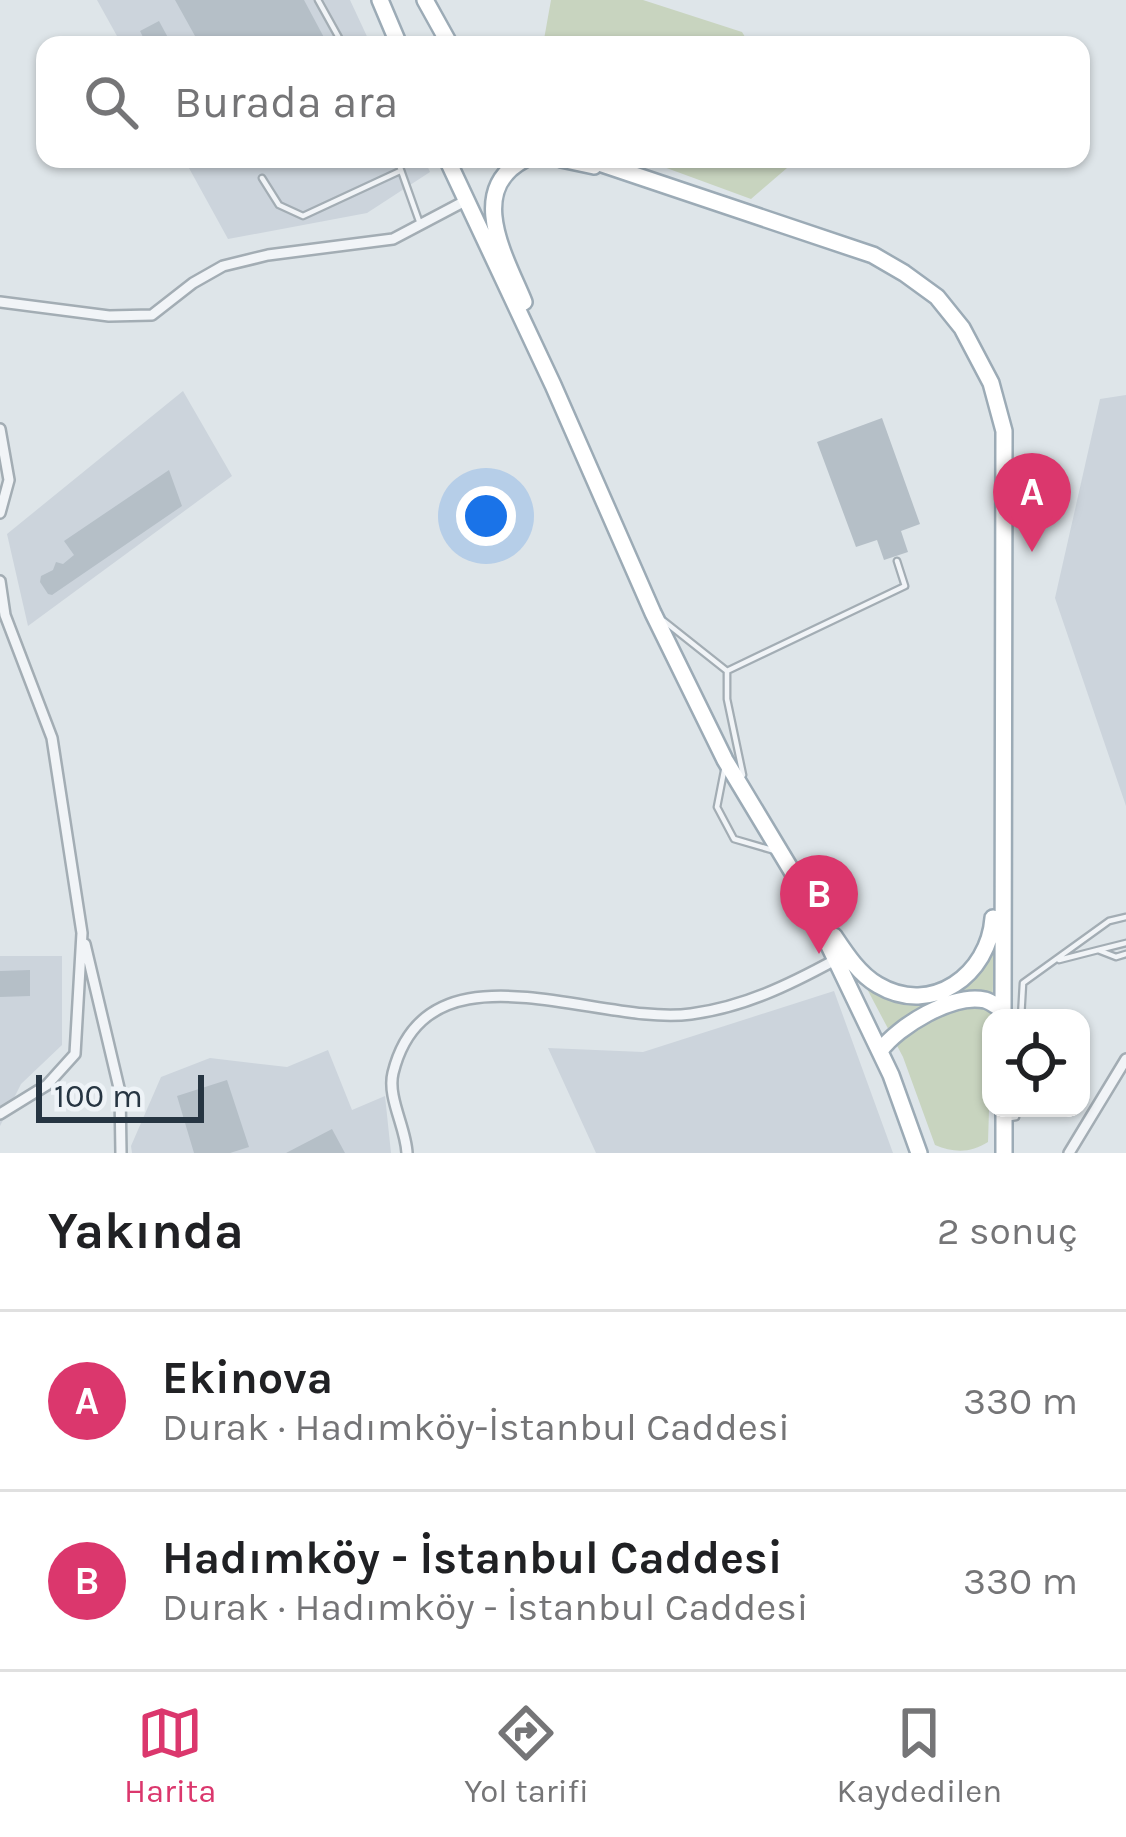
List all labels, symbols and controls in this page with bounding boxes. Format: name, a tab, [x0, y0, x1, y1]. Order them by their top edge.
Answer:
search box	[36, 36, 1090, 168]
icon: search	[78, 69, 144, 135]
text: Burada ara	[174, 76, 398, 128]
pin: A	[993, 453, 1071, 552]
your location	[456, 486, 516, 546]
pin: B	[780, 855, 858, 954]
map controls	[982, 1009, 1090, 1117]
button: locate	[982, 1009, 1090, 1117]
scale bar	[36, 1069, 204, 1122]
text: 100 m	[54, 1077, 143, 1115]
text: Yakında	[48, 1201, 244, 1261]
text: 2 sonuç	[937, 1208, 1078, 1254]
text: Ekinova	[162, 1352, 333, 1404]
text: A	[75, 1378, 99, 1424]
text: 330 m	[963, 1378, 1078, 1424]
text: Durak · Hadımköy-İstanbul Caddesi	[162, 1404, 790, 1450]
text: Hadımköy - İstanbul Caddesi	[162, 1532, 782, 1584]
text: B	[74, 1558, 100, 1604]
text: 330 m	[963, 1558, 1078, 1604]
text: Durak · Hadımköy - İstanbul Caddesi	[162, 1584, 808, 1630]
tab: Harita	[124, 1700, 216, 1810]
tab: Yol tarifi	[464, 1700, 589, 1810]
tab: Kaydedilen	[837, 1700, 1002, 1810]

